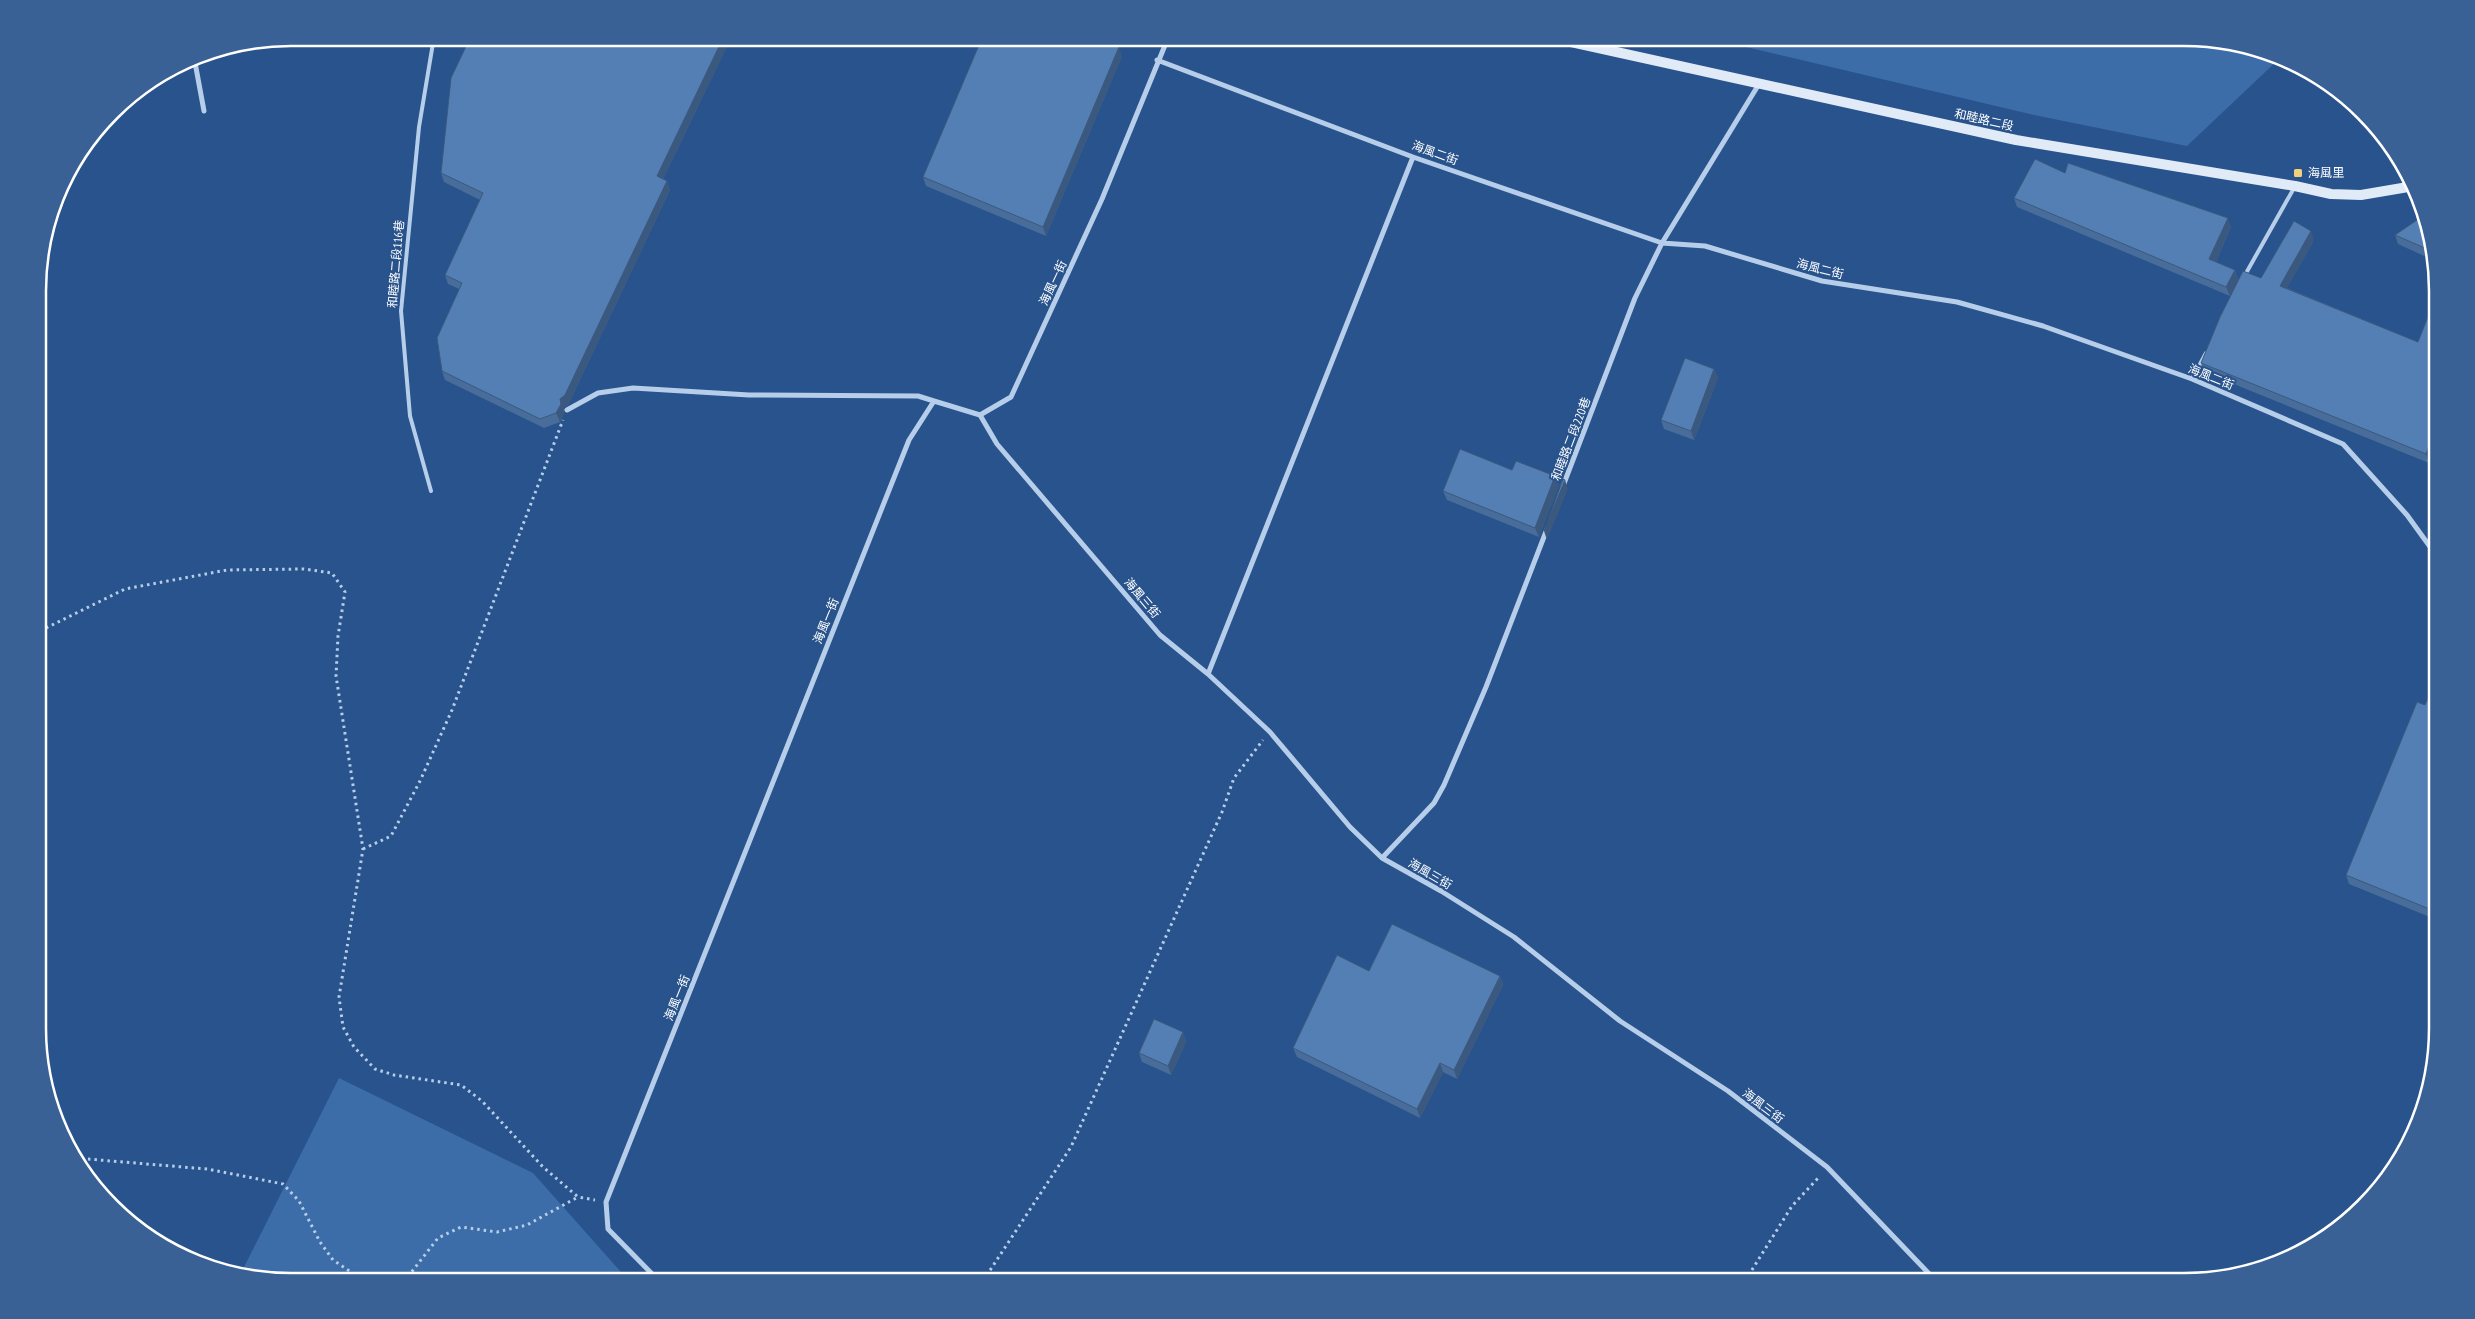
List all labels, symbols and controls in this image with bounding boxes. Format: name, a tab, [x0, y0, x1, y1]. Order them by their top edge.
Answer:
street label: 和睦路二段	[1953, 105, 2015, 134]
street label: 海風二街	[1410, 137, 1460, 168]
place label: 海風里	[2308, 165, 2344, 180]
marker: 海風里	[2292, 167, 2304, 179]
street label: 和睦路二段116巷	[384, 219, 407, 309]
street label: 海風二街	[1795, 255, 1845, 282]
street label: 海風一街	[1036, 258, 1069, 308]
street label: 海風二街	[2186, 361, 2236, 392]
street label: 和睦路二段220巷	[1548, 395, 1593, 483]
street label: 海風三街	[1121, 574, 1164, 621]
street label: 海風一街	[810, 596, 841, 646]
street label: 海風三街	[1406, 855, 1455, 892]
street label: 海風一街	[661, 973, 692, 1023]
street label: 海風三街	[1740, 1085, 1787, 1126]

